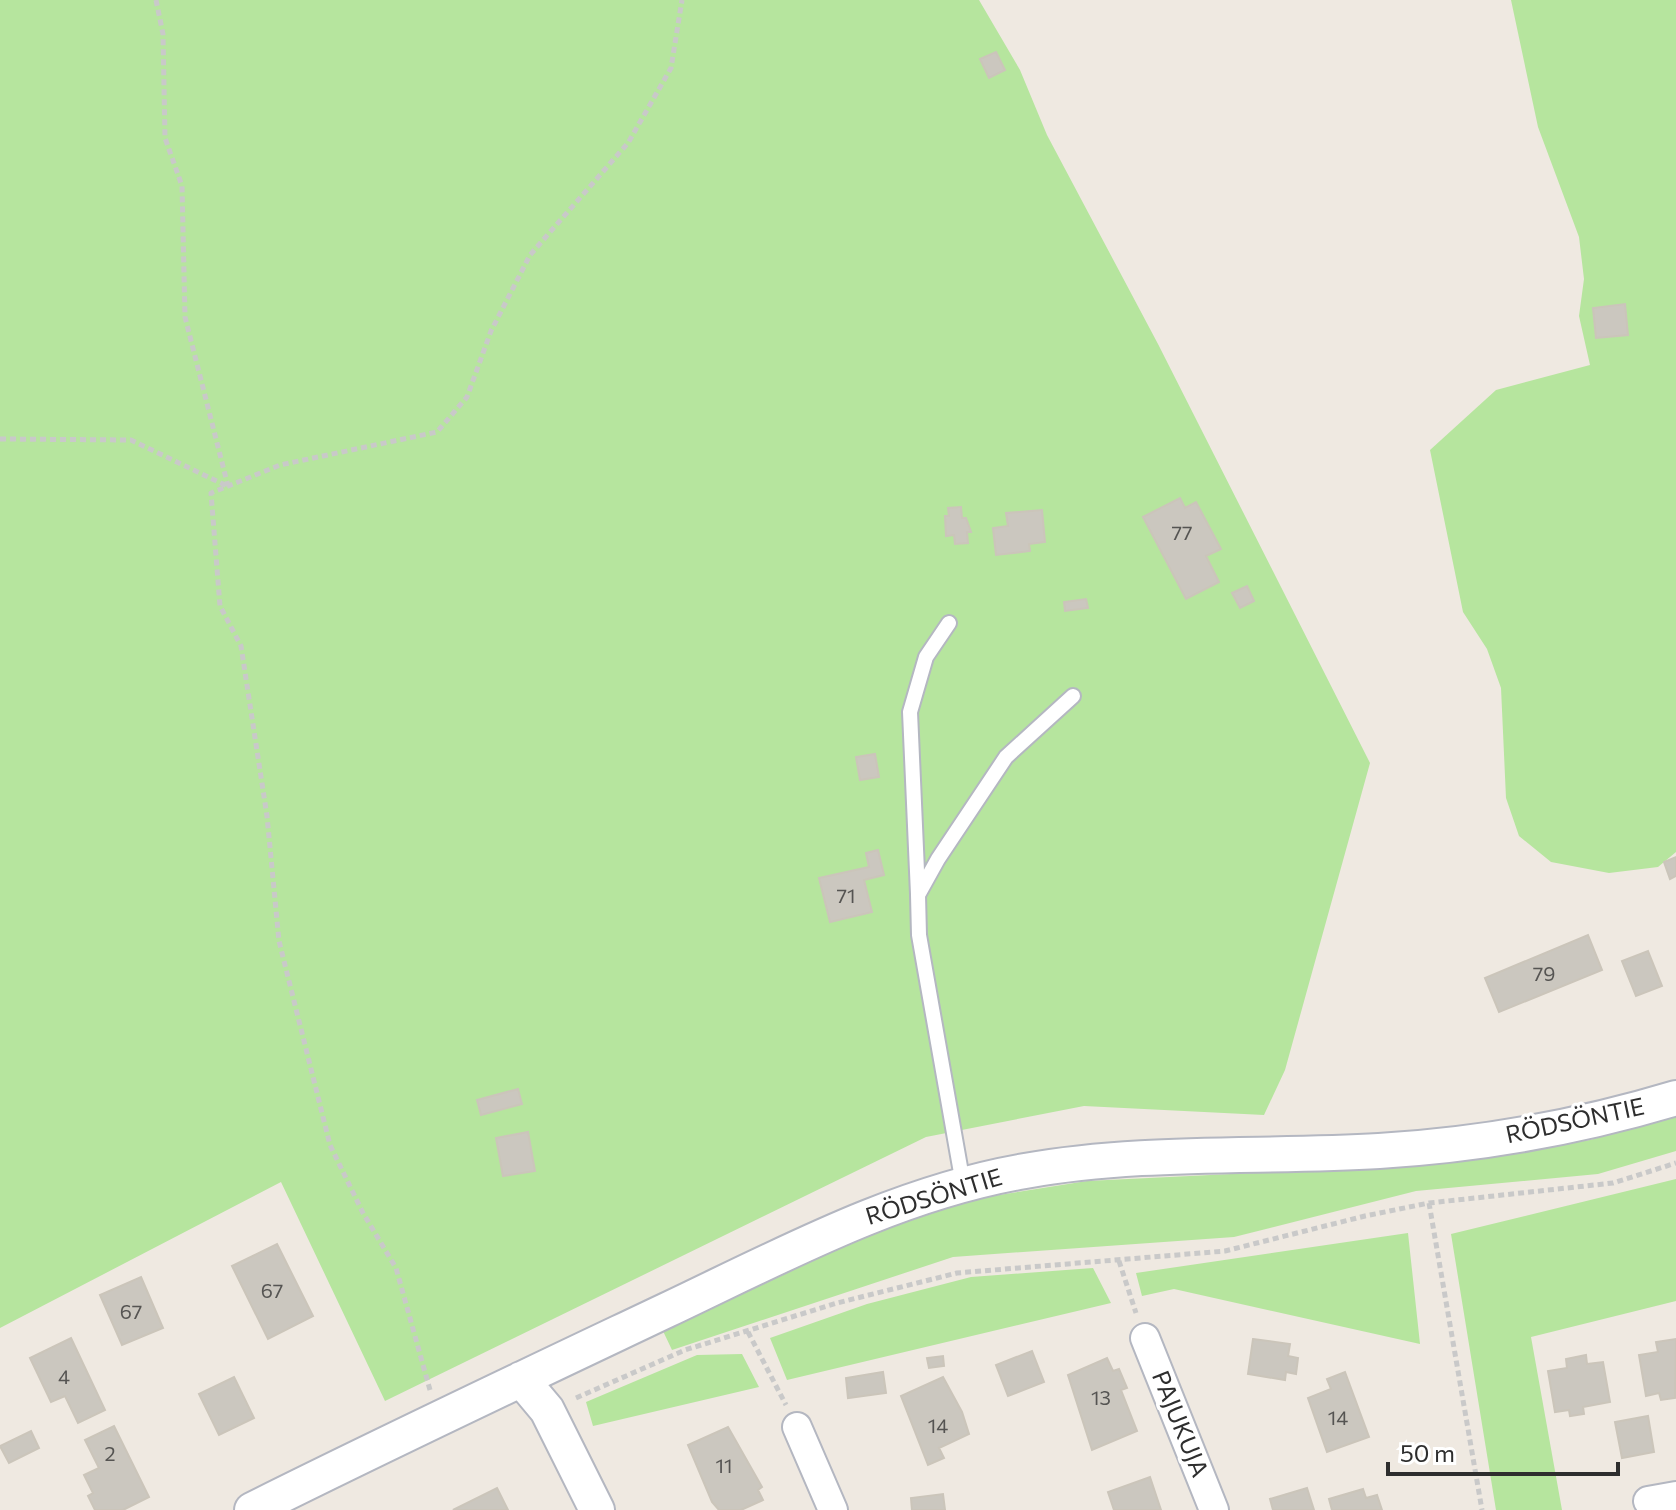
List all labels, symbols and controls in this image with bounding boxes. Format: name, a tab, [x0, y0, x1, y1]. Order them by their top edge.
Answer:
house number: 77	[1171, 520, 1193, 544]
house number: 71	[836, 883, 856, 907]
house number: 79	[1533, 961, 1555, 985]
street label: RÖDSÖNTIE	[1503, 1091, 1647, 1148]
street label: RÖDSÖNTIE	[862, 1161, 1005, 1230]
house number: 67	[261, 1278, 283, 1302]
house number: 67	[120, 1299, 142, 1323]
house number: 4	[58, 1364, 70, 1388]
street label: PAJUKUJA	[1147, 1366, 1216, 1481]
house number: 13	[1091, 1385, 1111, 1409]
house number: 14	[1328, 1405, 1348, 1429]
house number: 14	[928, 1413, 948, 1437]
scale bar	[1388, 1426, 1618, 1476]
text: 50 m	[1400, 1438, 1455, 1467]
house number: 2	[104, 1441, 116, 1465]
house number: 11	[715, 1453, 733, 1477]

